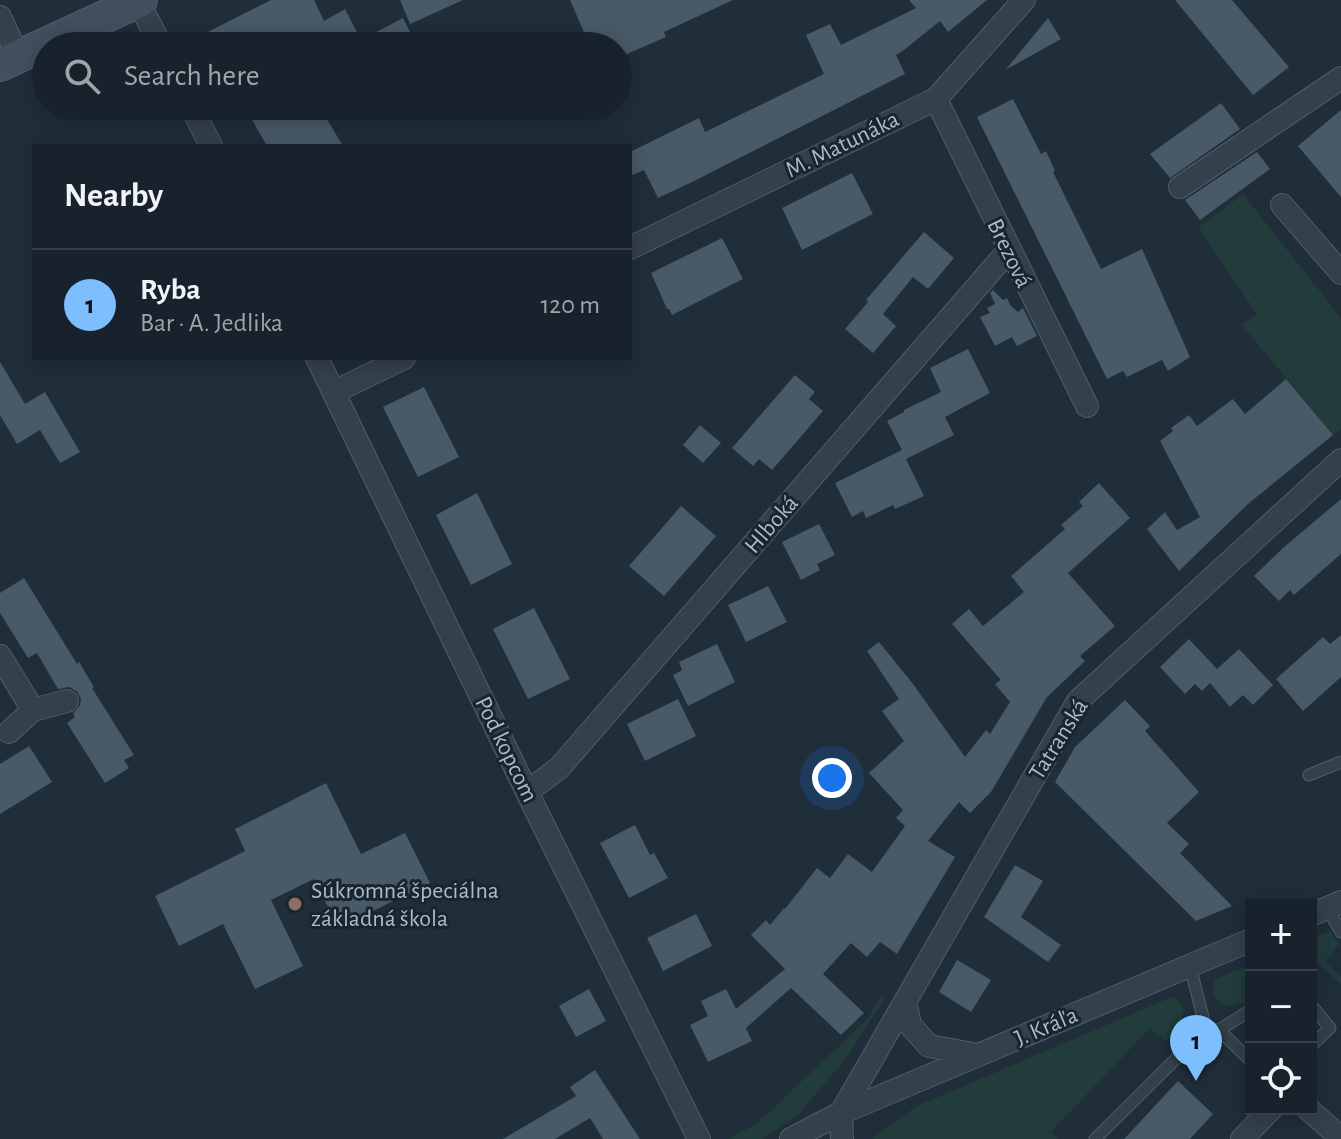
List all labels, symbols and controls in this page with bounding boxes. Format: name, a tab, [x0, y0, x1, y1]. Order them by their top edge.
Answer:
search box	[32, 32, 632, 120]
icon: search	[60, 54, 104, 98]
text: Search here	[124, 61, 260, 91]
street label: M. Matunáka	[782, 107, 903, 183]
text: Nearby	[64, 179, 163, 213]
street label: Brezová	[982, 215, 1036, 292]
text: Ryba	[140, 275, 201, 305]
text: 1	[85, 292, 95, 318]
text: 120 m	[540, 292, 600, 318]
text: Bar · A. Jedlika	[140, 310, 283, 336]
street label: Hlboká	[740, 491, 803, 558]
street label: Pod kopcom	[470, 693, 542, 806]
street label: Tatranská	[1025, 695, 1093, 784]
your location	[812, 758, 852, 798]
place label: Súkromná špeciálna základná škola	[311, 879, 499, 931]
marker: Súkromná špeciálna základná škola	[286, 895, 304, 913]
map controls	[1245, 899, 1317, 1115]
button: +	[1245, 899, 1317, 971]
button: −	[1245, 971, 1317, 1043]
street label: J. Kráľa	[1011, 1003, 1081, 1051]
pin: 1	[1170, 1015, 1222, 1081]
button: locate	[1245, 1043, 1317, 1115]

